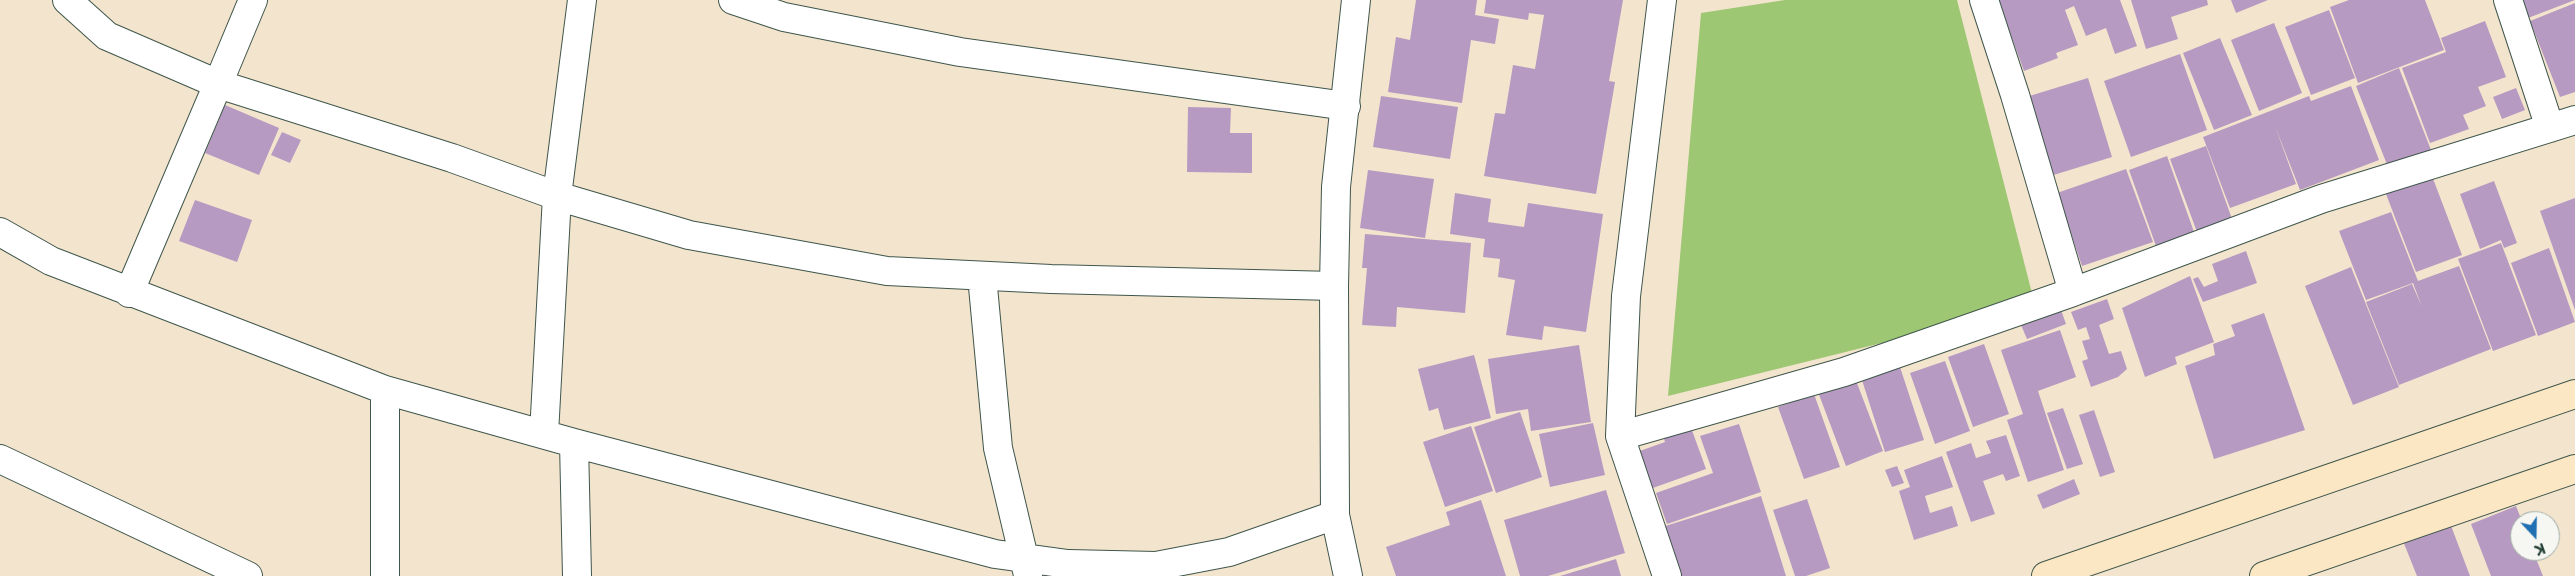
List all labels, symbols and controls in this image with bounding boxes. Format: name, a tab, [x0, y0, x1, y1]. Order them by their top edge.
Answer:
north arrow	[2510, 511, 2560, 561]
text: K	[2532, 538, 2549, 561]

